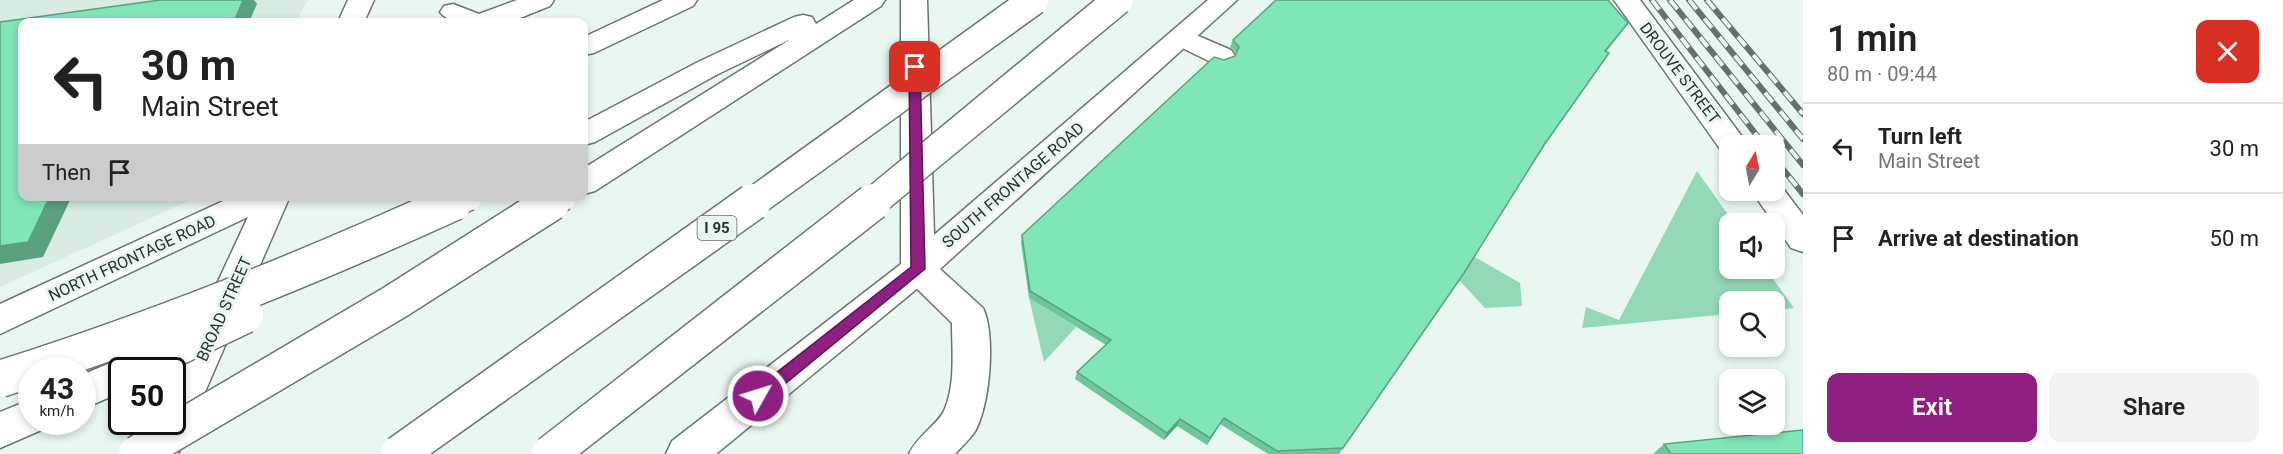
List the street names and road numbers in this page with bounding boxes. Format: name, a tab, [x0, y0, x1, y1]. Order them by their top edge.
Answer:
street label: DROUVE STREET	[1636, 19, 1725, 128]
street label: SOUTH FRONTAGE ROAD	[938, 118, 1088, 252]
street label: NORTH FRONTAGE ROAD	[45, 211, 219, 305]
road number: I 95	[698, 216, 736, 240]
street label: BROAD STREET	[192, 253, 256, 364]

